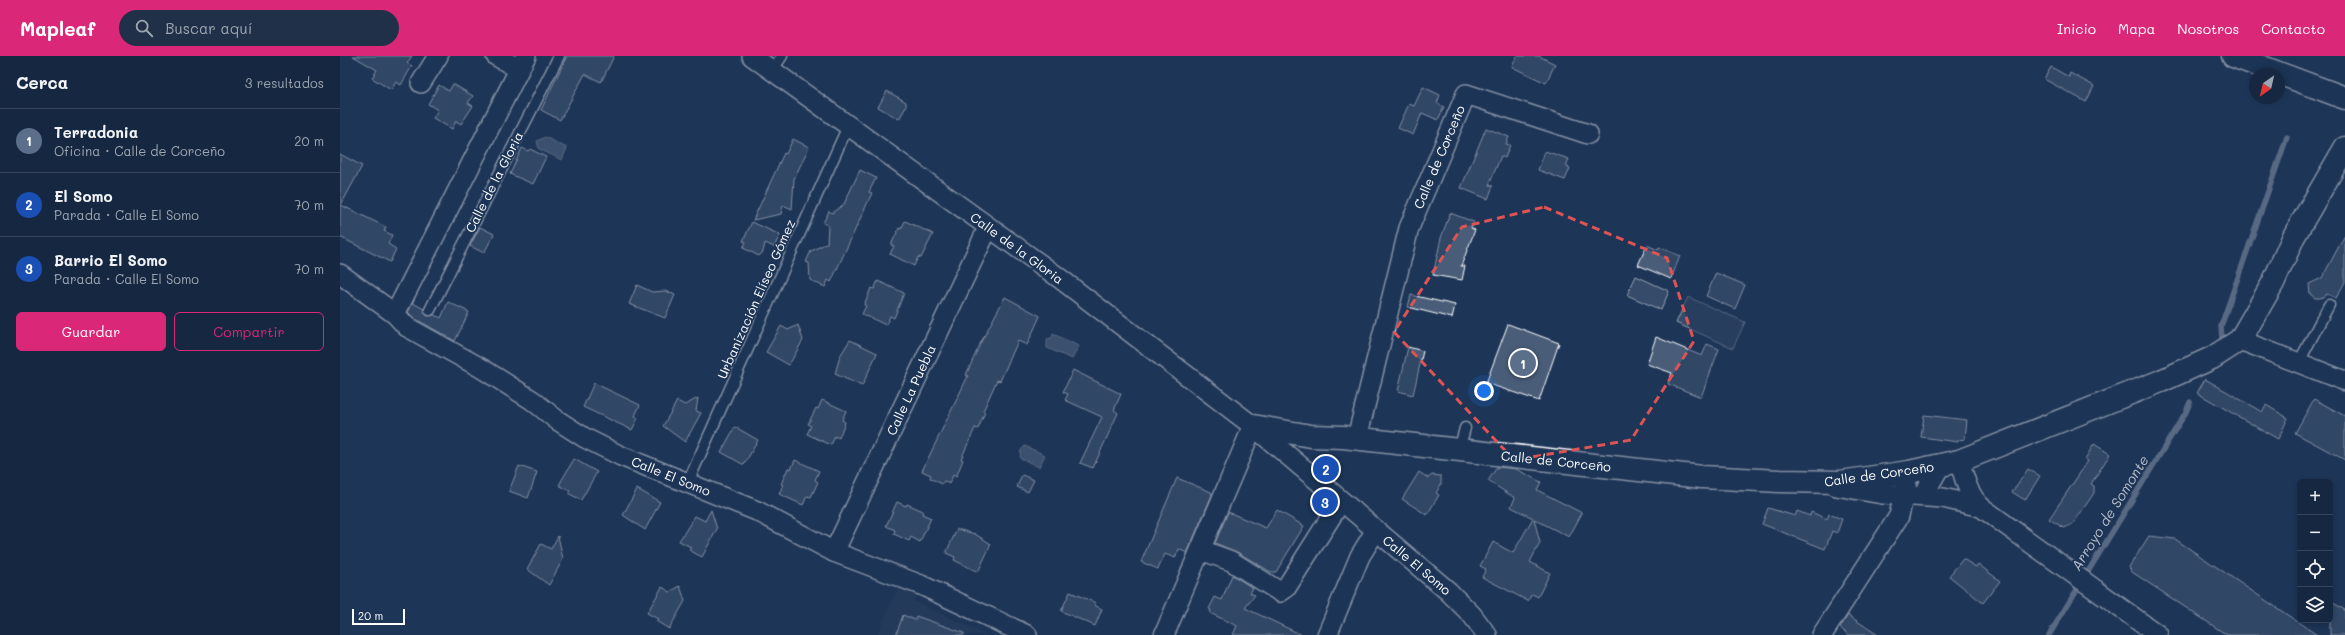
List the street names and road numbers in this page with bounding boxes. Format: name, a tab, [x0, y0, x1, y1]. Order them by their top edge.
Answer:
street label: Calle de Corceño	[1409, 102, 1468, 211]
street label: Calle de la Gloria	[461, 128, 526, 235]
street label: Calle de la Gloria	[967, 208, 1067, 287]
street label: Urbanización Elíseo Gómez	[713, 216, 798, 381]
street label: Calle La Puebla	[882, 342, 939, 438]
street label: Calle de Corceño	[1500, 446, 1612, 475]
street label: Calle El Somo	[629, 452, 714, 499]
street label: Calle de Corceño	[1823, 457, 1935, 490]
street label: Calle El Somo	[1380, 531, 1455, 598]

